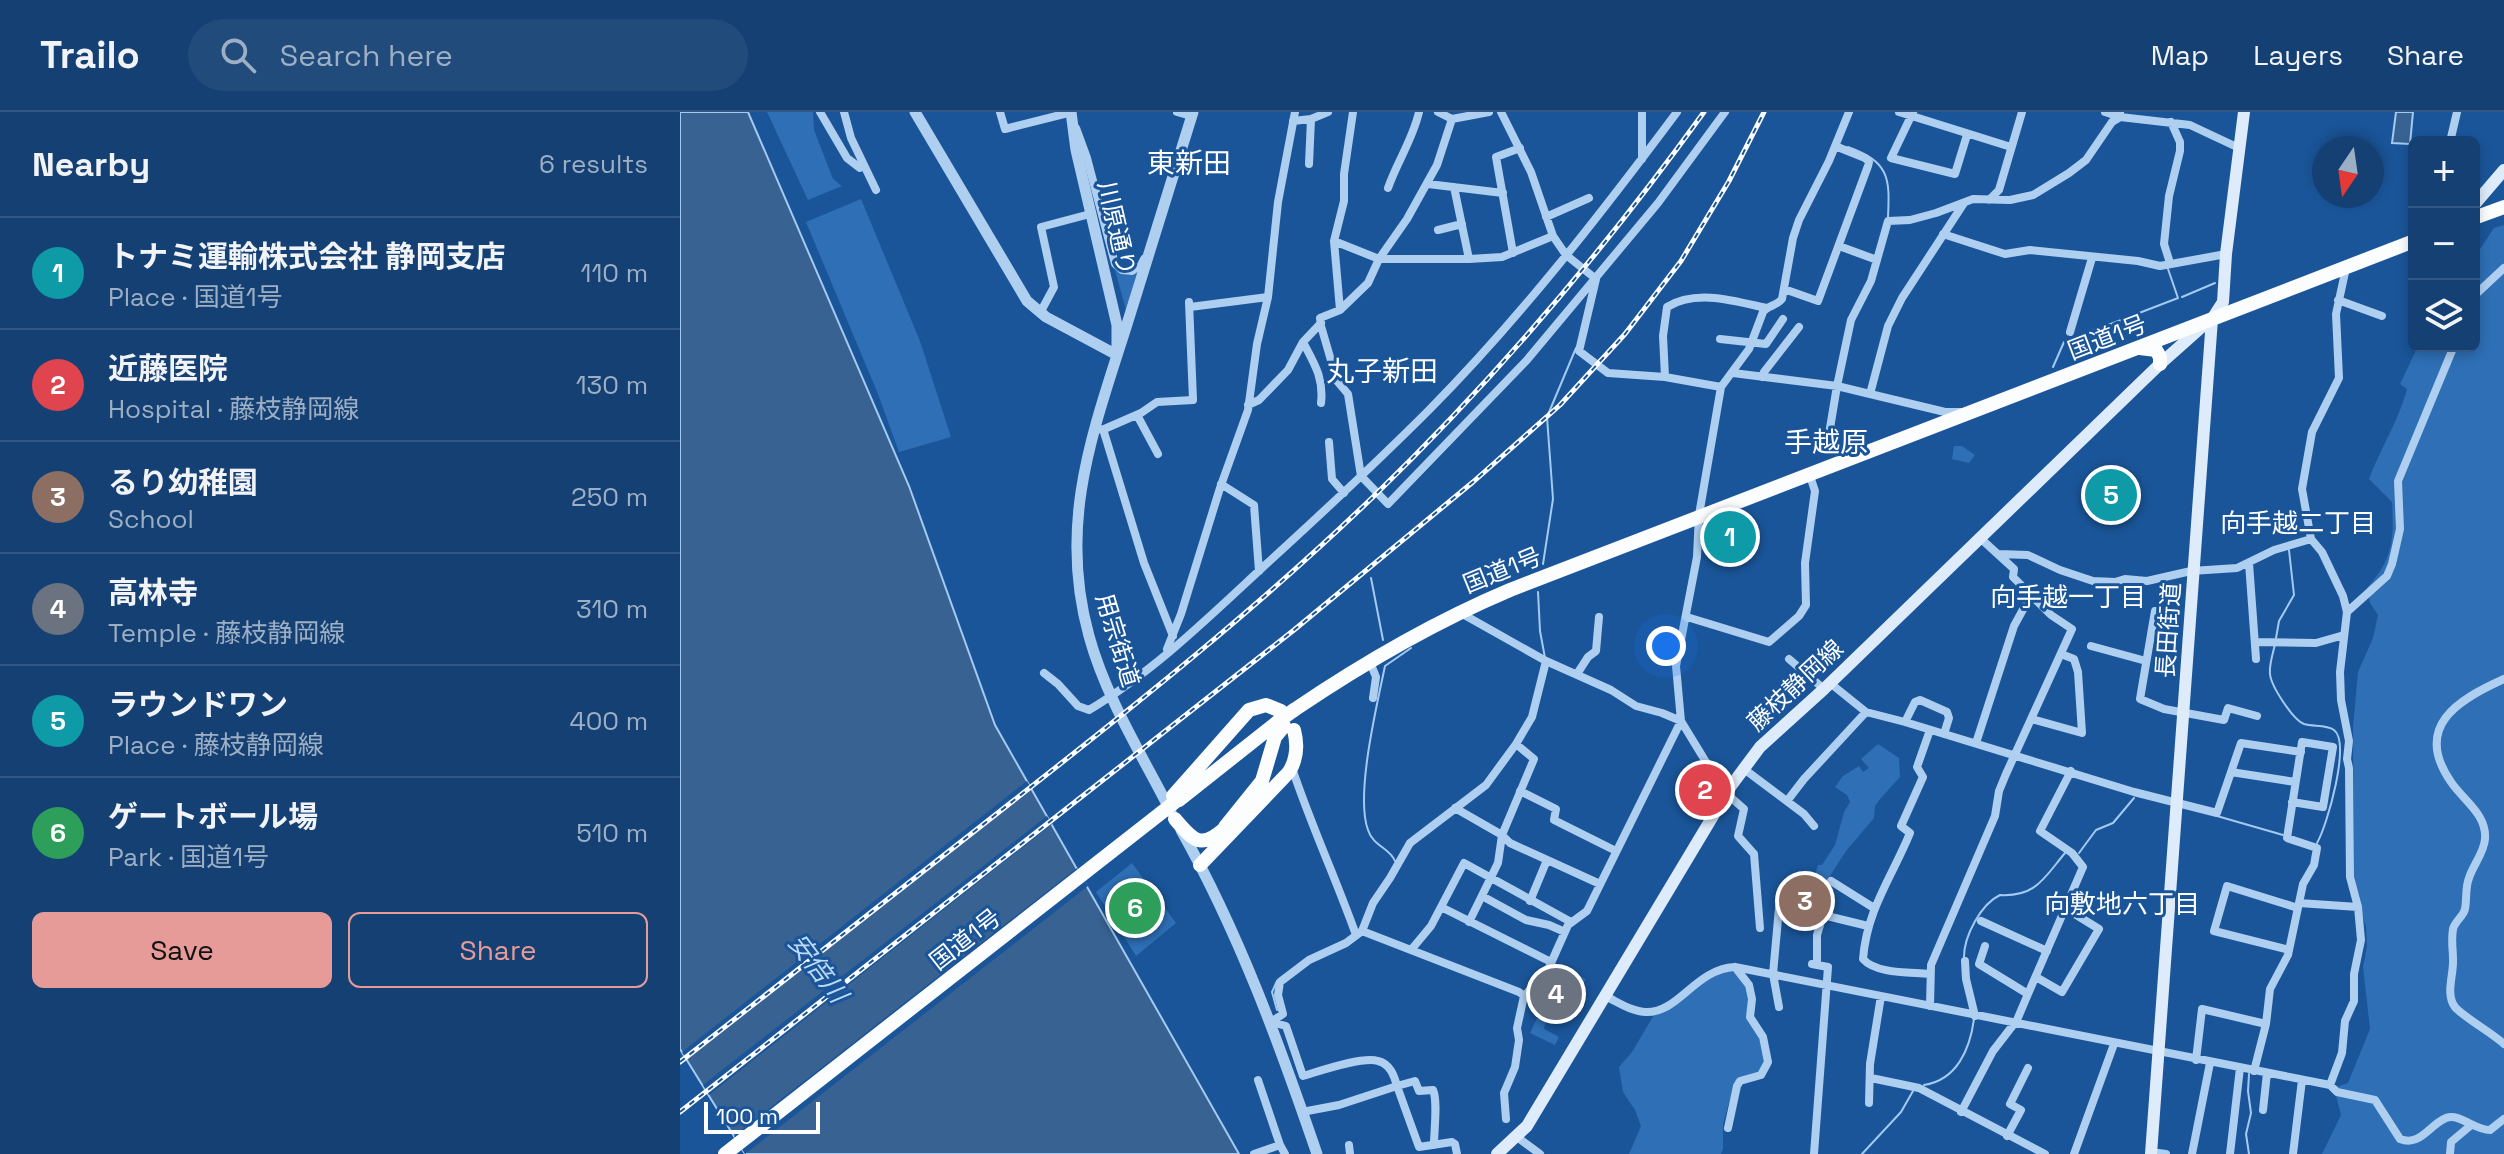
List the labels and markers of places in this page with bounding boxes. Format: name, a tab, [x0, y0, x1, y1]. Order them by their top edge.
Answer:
pin: 5	[2085, 465, 2137, 525]
pin: 1	[1704, 507, 1756, 567]
pin: 2	[1679, 760, 1731, 820]
pin: 3	[1779, 871, 1831, 931]
pin: 6	[1109, 878, 1161, 938]
pin: 4	[1530, 964, 1582, 1024]

